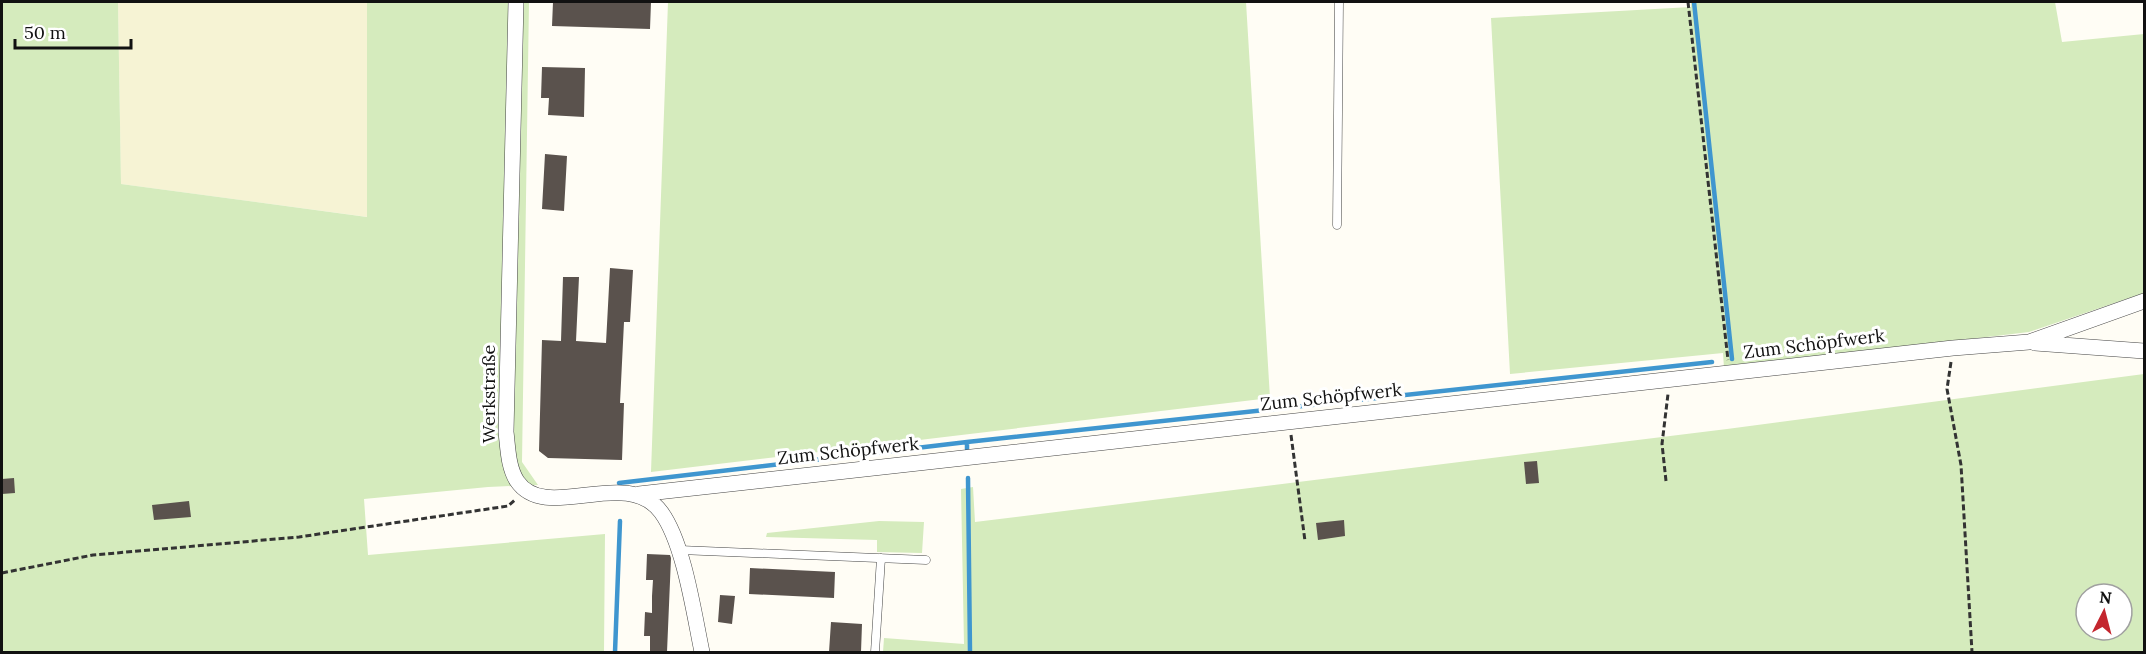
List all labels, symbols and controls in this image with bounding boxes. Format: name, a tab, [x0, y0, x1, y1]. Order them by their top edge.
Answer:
scale bar	[15, 12, 130, 50]
text: 50 m	[24, 21, 66, 44]
street label: Zum Schöpfwerk	[1742, 323, 1886, 364]
street label: Werkstraße	[477, 344, 500, 443]
street label: Zum Schöpfwerk	[1259, 378, 1403, 415]
street label: Zum Schöpfwerk	[776, 432, 920, 469]
north arrow	[2074, 582, 2134, 642]
text: N	[2098, 586, 2113, 608]

